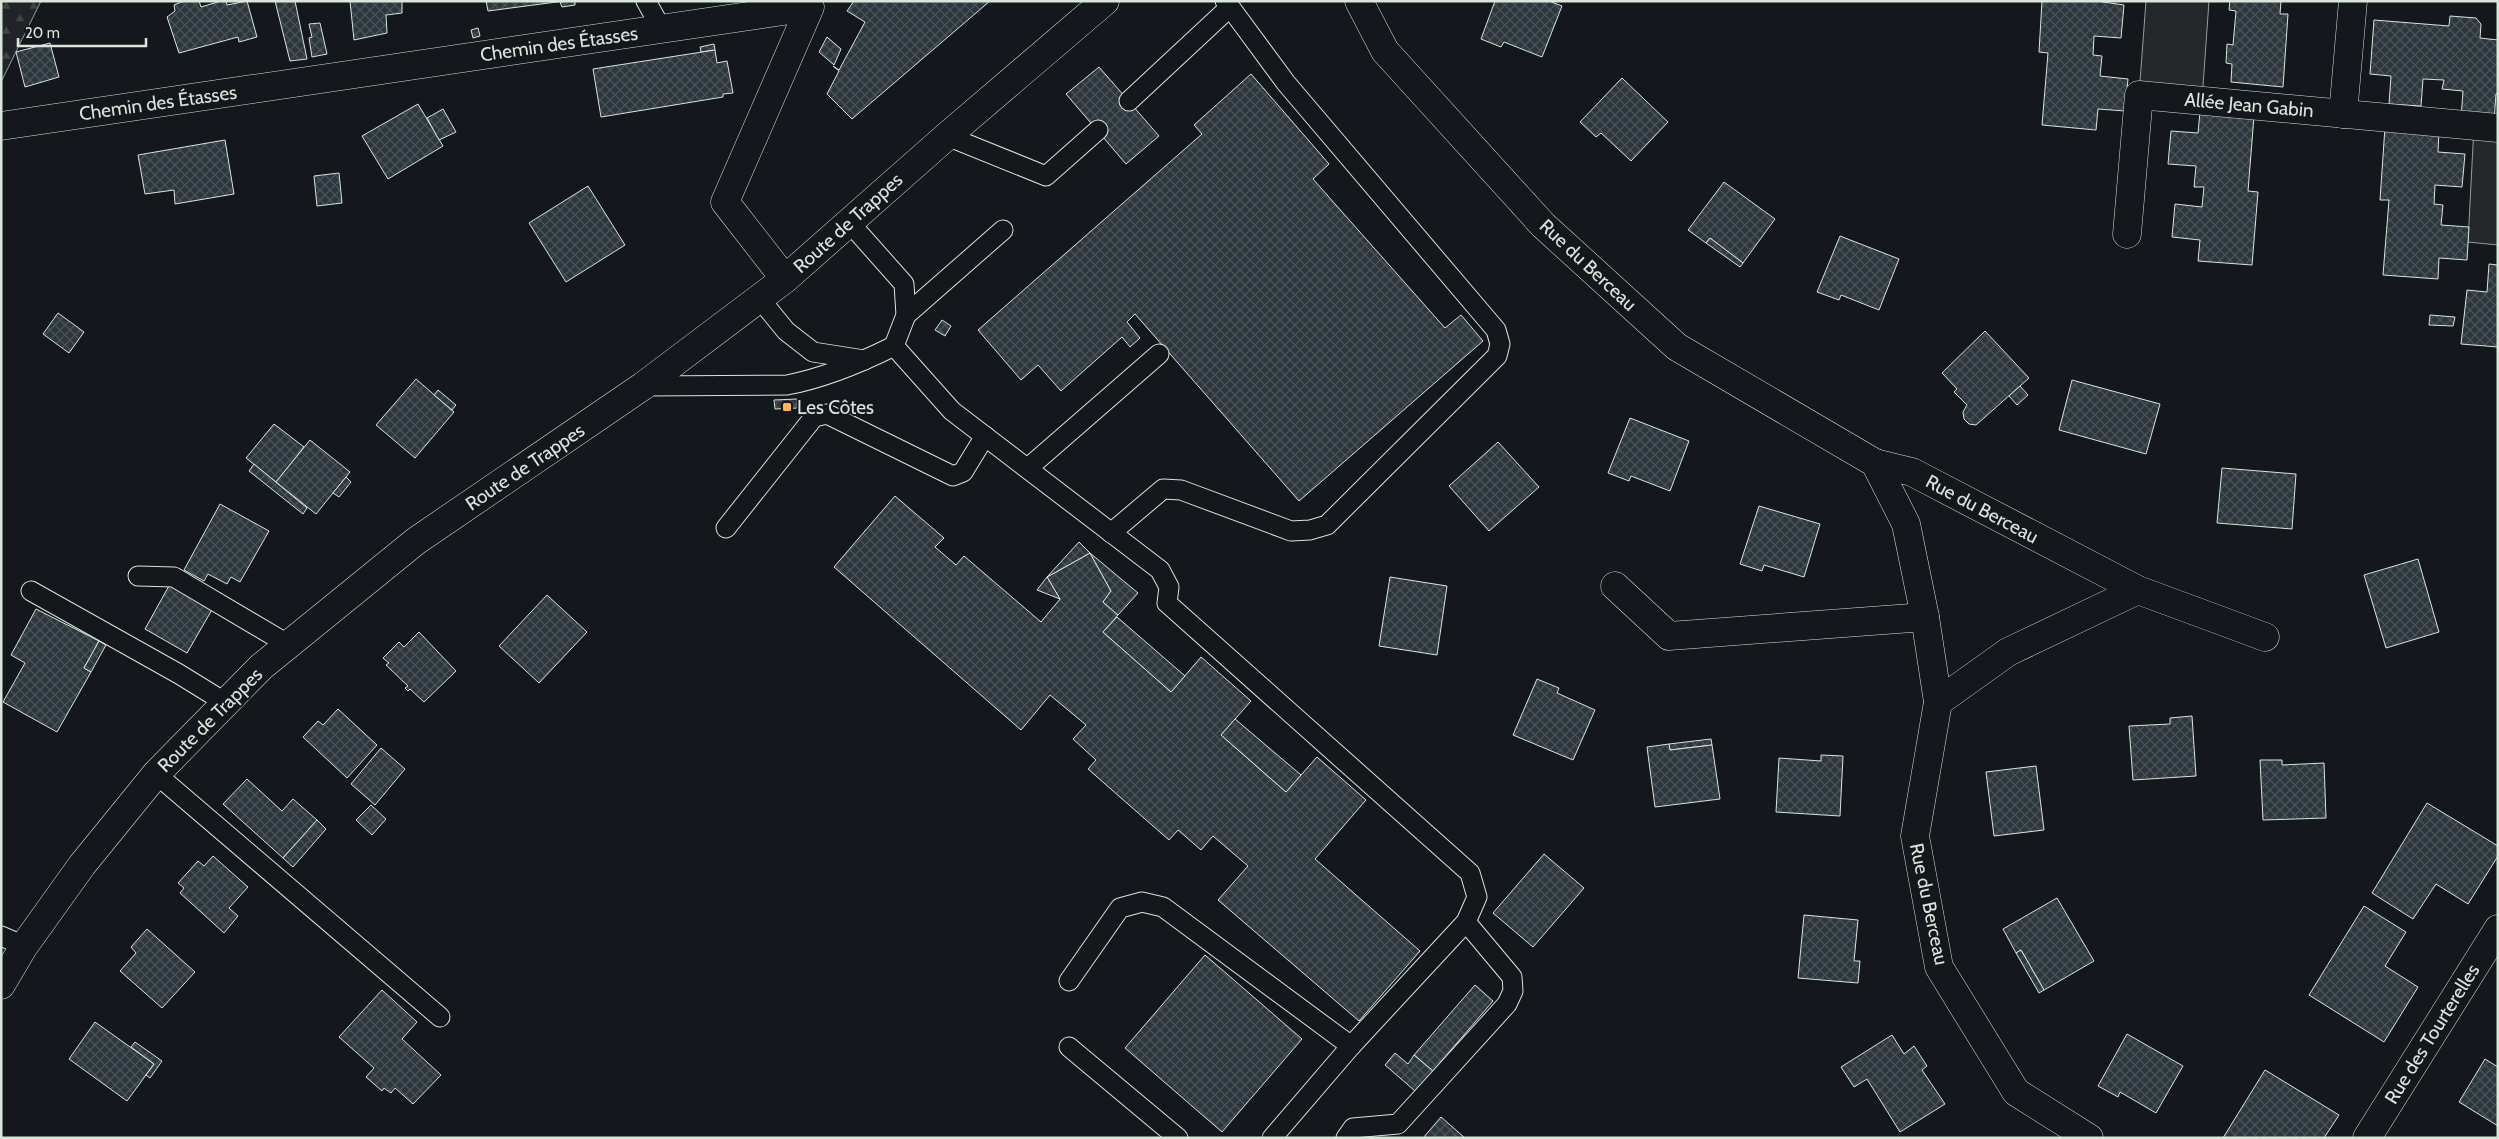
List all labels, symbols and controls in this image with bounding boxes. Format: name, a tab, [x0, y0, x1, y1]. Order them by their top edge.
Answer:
scale bar	[18, 15, 145, 47]
street label: Chemin des Étasses	[479, 21, 639, 66]
text: 20 m	[25, 24, 60, 42]
street label: Chemin des Étasses	[78, 80, 238, 125]
street label: Allée Jean Gabin	[2183, 88, 2315, 122]
street label: Route de Trappes	[789, 168, 907, 278]
street label: Rue du Berceau	[1535, 214, 1641, 316]
place label: Les Côtes	[797, 396, 874, 419]
marker: Les Côtes	[781, 401, 793, 413]
street label: Route de Trappes	[461, 419, 589, 515]
street label: Rue du Berceau	[1922, 470, 2042, 548]
street label: Route de Trappes	[153, 663, 267, 777]
street label: Rue du Berceau	[1905, 841, 1953, 967]
street label: Rue des Tourterelles	[2380, 960, 2484, 1108]

